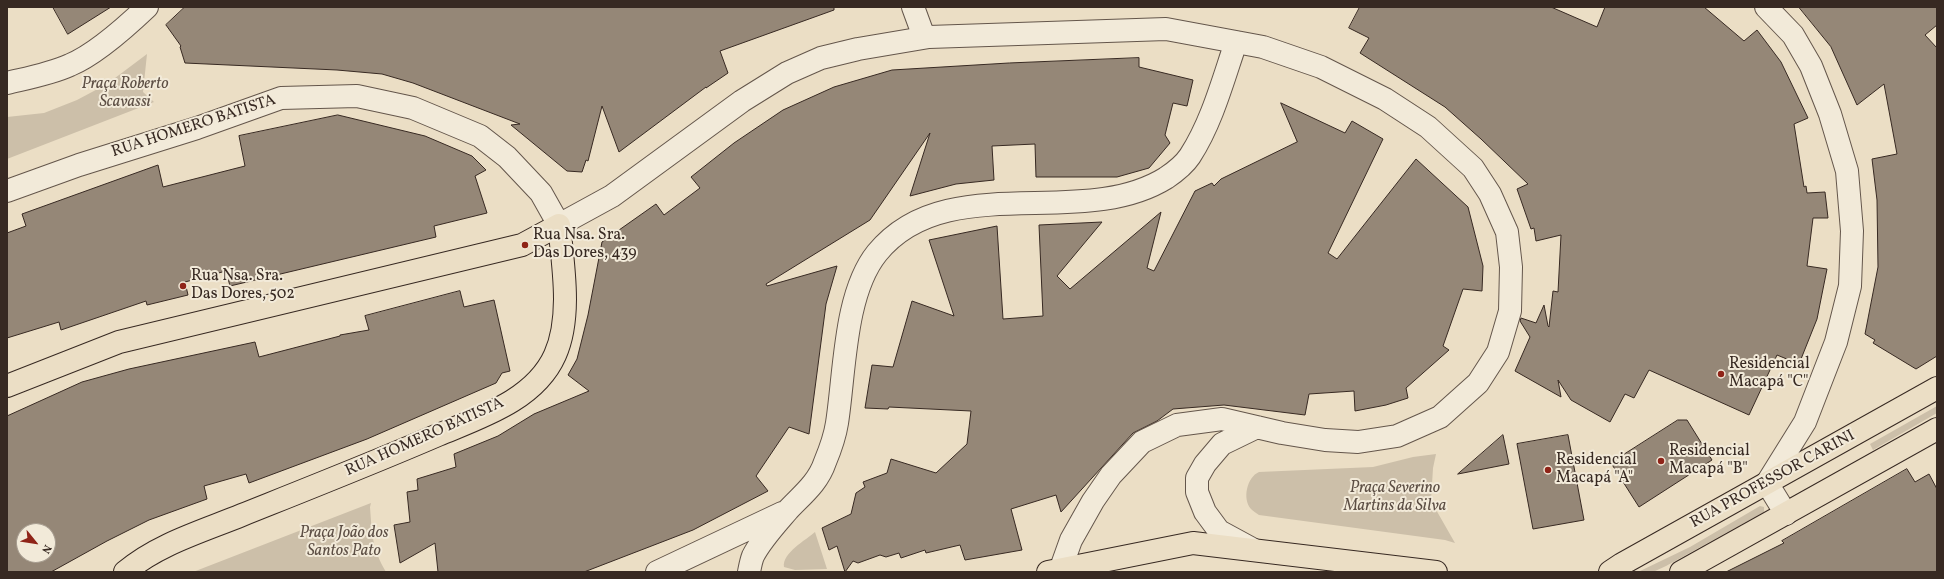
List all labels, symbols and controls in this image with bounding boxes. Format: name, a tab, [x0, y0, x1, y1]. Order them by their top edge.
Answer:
park label: Praça Roberto Scavassi	[82, 75, 168, 113]
street label: RUA HOMERO BATISTA	[109, 91, 279, 163]
place label: Rua Nsa. Sra. Das Dores, 439	[533, 226, 636, 264]
marker: Rua Nsa. Sra. Das Dores, 439	[520, 240, 530, 250]
place label: Rua Nsa. Sra. Das Dores, 502	[191, 267, 295, 305]
marker: Rua Nsa. Sra. Das Dores, 502	[178, 281, 188, 291]
place label: Residencial Macapá "C"	[1729, 355, 1810, 393]
marker: Residencial Macapá "C"	[1716, 369, 1726, 379]
street label: RUA HOMERO BATISTA	[343, 394, 507, 482]
street label: RUA PROFESSOR CARINI	[1687, 427, 1859, 533]
place label: Residencial Macapá "B"	[1669, 442, 1750, 480]
place label: Residencial Macapá "A"	[1556, 451, 1637, 489]
marker: Residencial Macapá "B"	[1656, 456, 1666, 466]
marker: Residencial Macapá "A"	[1543, 465, 1553, 475]
park label: Praça Severino Martins da Silva	[1344, 479, 1446, 517]
north arrow	[16, 523, 56, 563]
park label: Praça João dos Santos Pato	[299, 524, 389, 562]
text: N	[37, 542, 54, 556]

